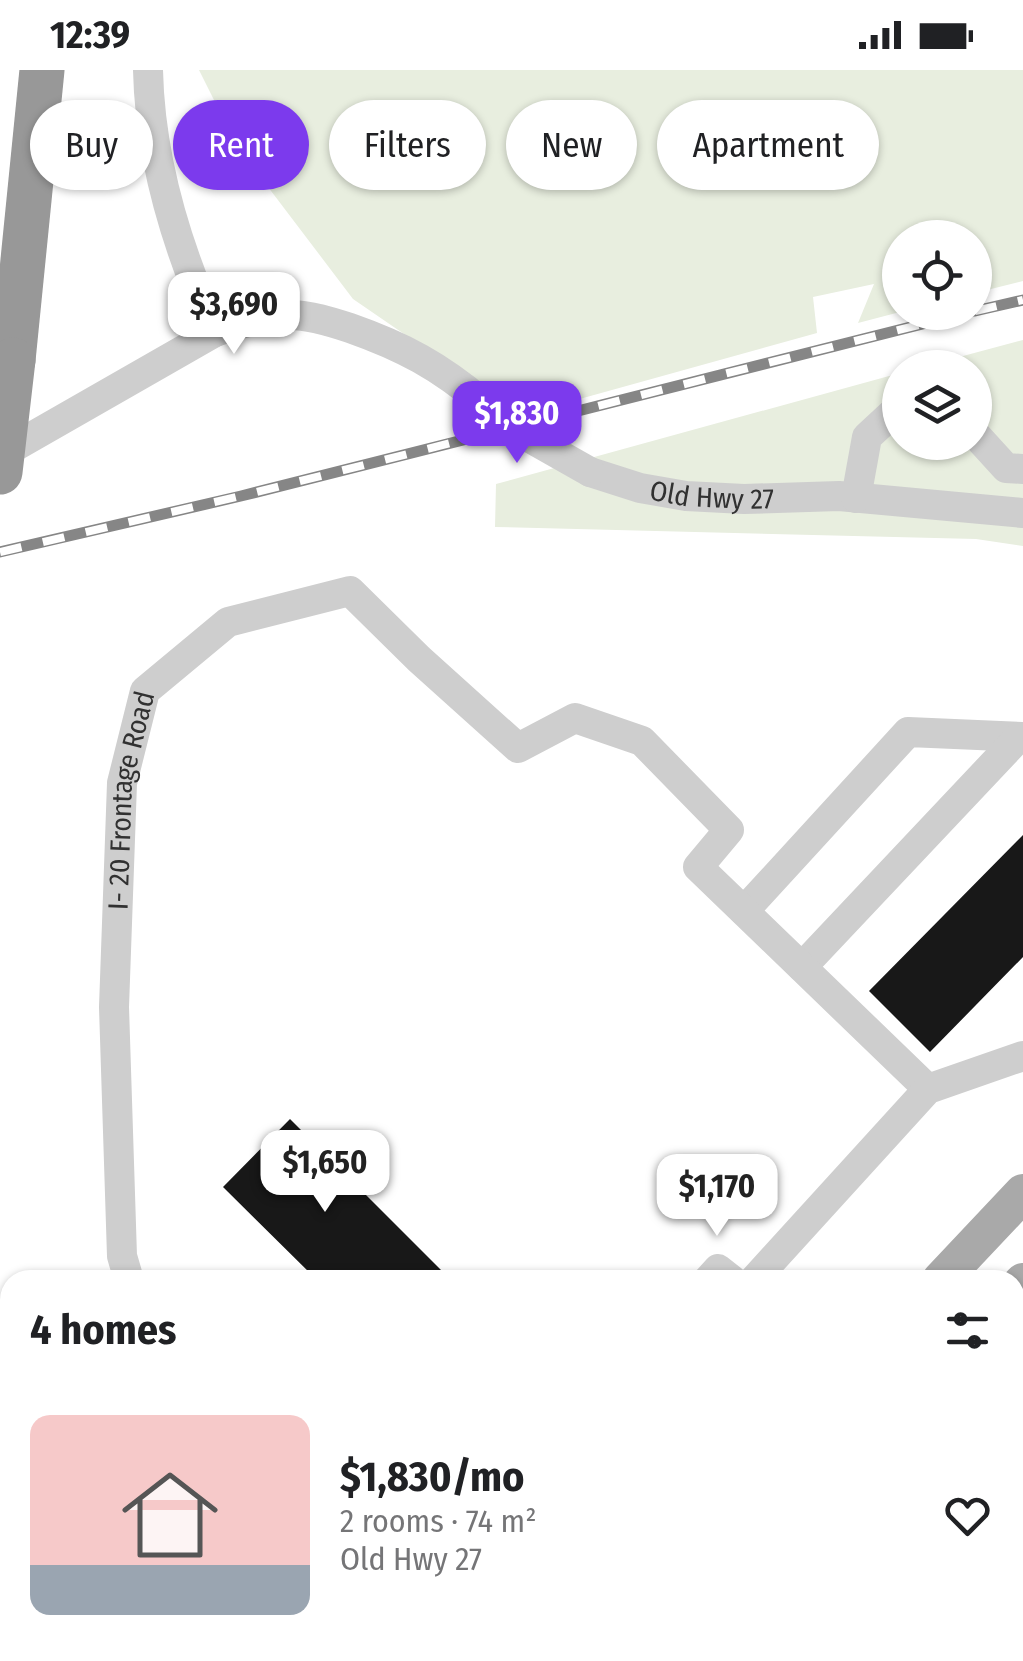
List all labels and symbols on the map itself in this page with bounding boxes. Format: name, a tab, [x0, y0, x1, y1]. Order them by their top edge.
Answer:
pin: $3,690	[153, 272, 315, 357]
pin: $1,830	[436, 381, 598, 466]
street label: Old Hwy 27	[647, 474, 774, 515]
street label: I- 20 Frontage Road	[101, 687, 161, 910]
pin: $1,650	[244, 1130, 406, 1215]
pin: $1,170	[636, 1154, 798, 1239]

